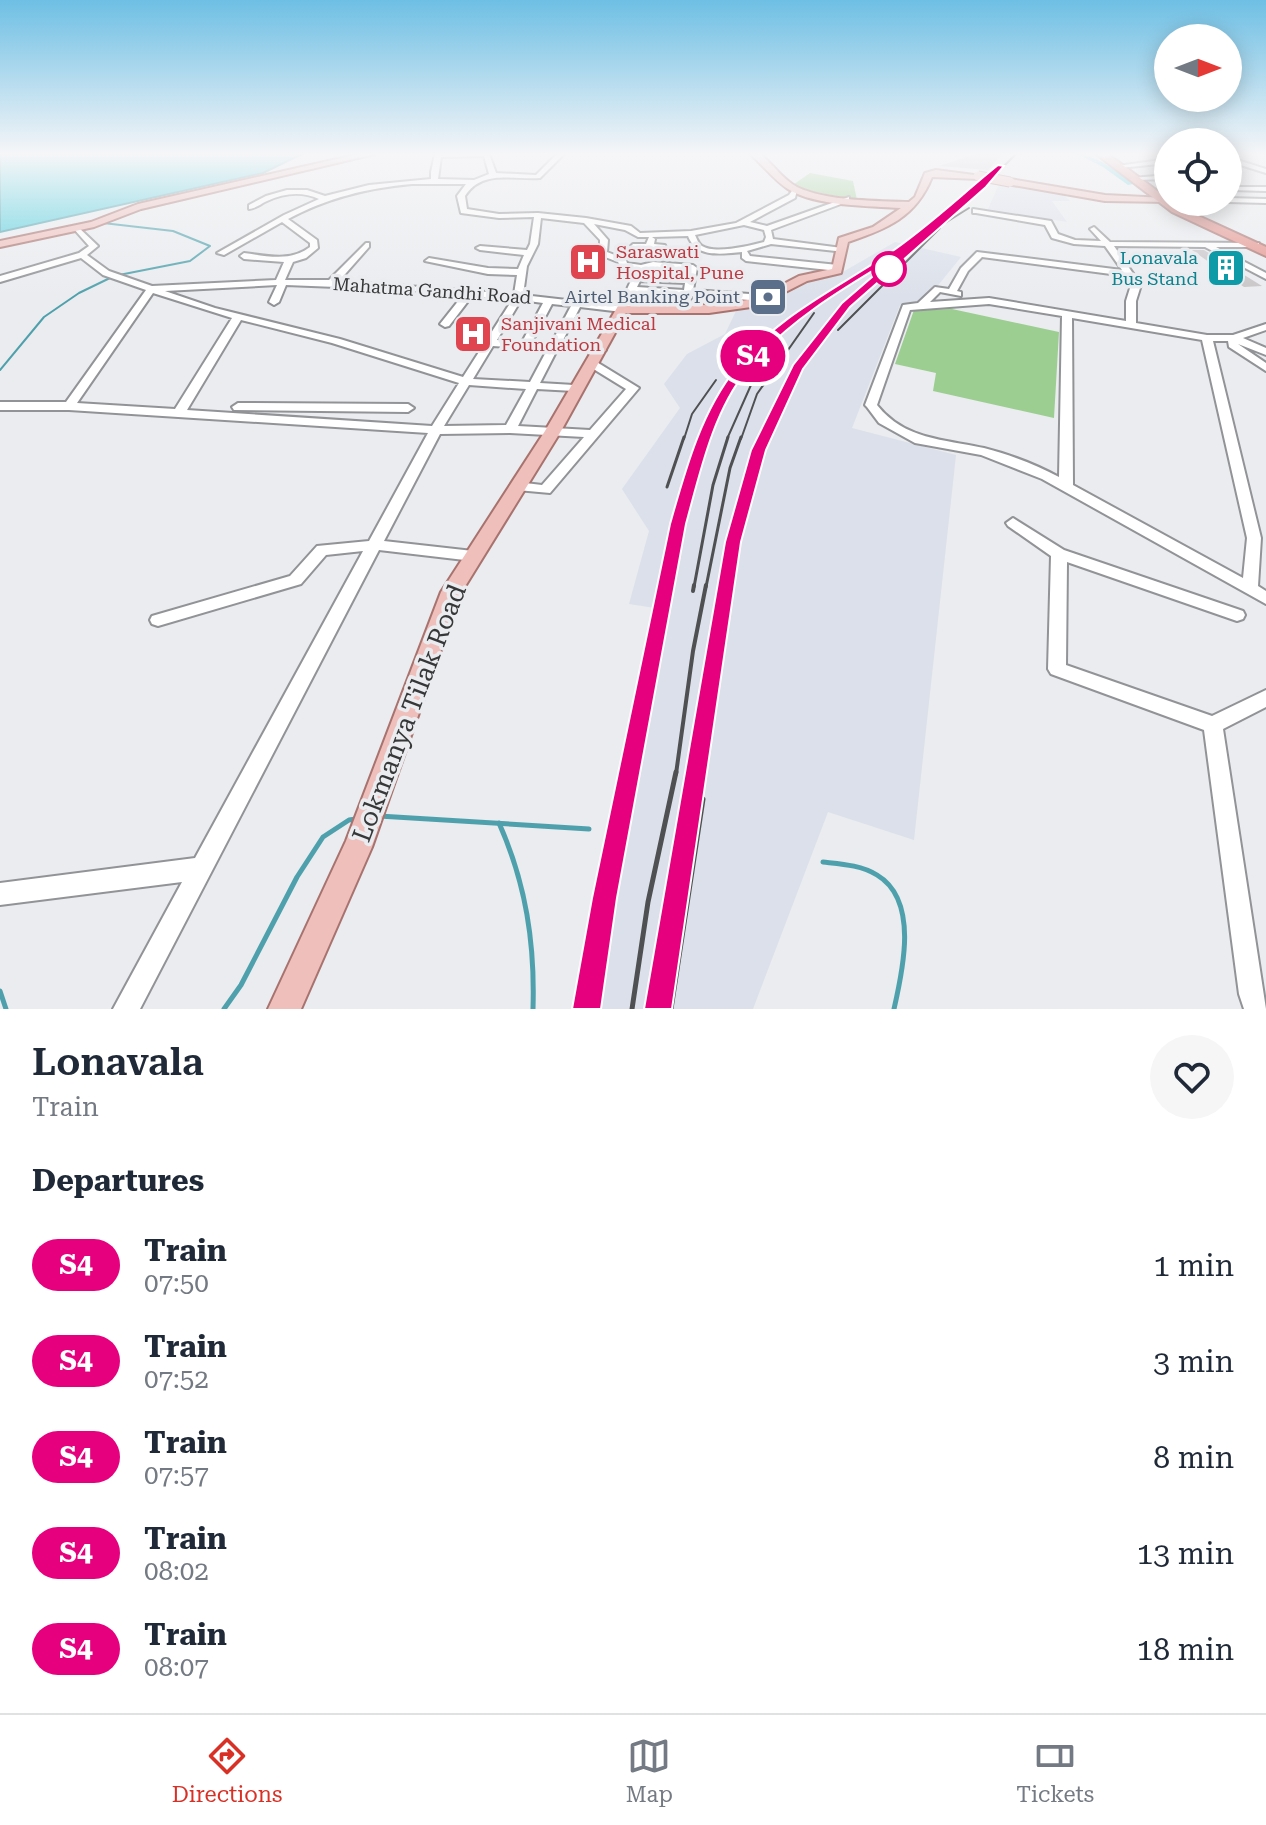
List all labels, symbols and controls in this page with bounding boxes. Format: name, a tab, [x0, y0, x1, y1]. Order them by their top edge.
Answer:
north arrow	[1154, 24, 1242, 112]
map controls	[1154, 24, 1242, 216]
button: locate	[1154, 128, 1242, 216]
hospital icon: Saraswati Hospital, Pune	[567, 241, 609, 283]
place label: Saraswati Hospital, Pune	[616, 241, 744, 283]
place label: Lonavala Bus Stand	[1111, 247, 1198, 289]
building icon: Lonavala Bus Stand	[1205, 247, 1247, 289]
unlabelled marker	[872, 252, 906, 286]
street label: Mahatma Gandhi Road	[332, 273, 532, 308]
bank icon: Airtel Banking Point	[747, 276, 789, 318]
place label: Airtel Banking Point	[565, 286, 740, 307]
hospital icon: Sanjivani Medical Foundation	[452, 313, 494, 355]
place label: Sanjivani Medical Foundation	[501, 313, 657, 355]
line badge: S4	[717, 330, 789, 382]
text: S4	[736, 339, 770, 372]
street label: Lokmanya Tilak Road	[346, 580, 472, 846]
button: heart	[1150, 1035, 1234, 1119]
text: Lonavala	[32, 1040, 204, 1084]
text: Train	[32, 1092, 99, 1122]
text: Departures	[32, 1163, 204, 1198]
text: Train	[144, 1233, 227, 1268]
text: S4	[59, 1248, 93, 1281]
text: 1 min	[1153, 1248, 1234, 1283]
text: 07:50	[144, 1268, 209, 1298]
text: Train	[144, 1329, 227, 1364]
text: S4	[59, 1344, 93, 1377]
text: 3 min	[1153, 1344, 1234, 1379]
text: 07:52	[144, 1364, 209, 1394]
text: Train	[144, 1425, 227, 1460]
text: S4	[59, 1440, 93, 1473]
text: 8 min	[1153, 1440, 1234, 1475]
text: 07:57	[144, 1460, 209, 1490]
text: Train	[144, 1521, 227, 1556]
text: S4	[59, 1536, 93, 1569]
text: 13 min	[1137, 1536, 1234, 1571]
text: 08:02	[144, 1556, 209, 1586]
text: Train	[144, 1617, 227, 1652]
text: S4	[59, 1632, 93, 1665]
text: 18 min	[1137, 1632, 1234, 1667]
text: 08:07	[144, 1652, 209, 1682]
tab: Directions	[172, 1734, 282, 1807]
tab: Map	[626, 1734, 673, 1807]
tab: Tickets	[1016, 1734, 1094, 1807]

